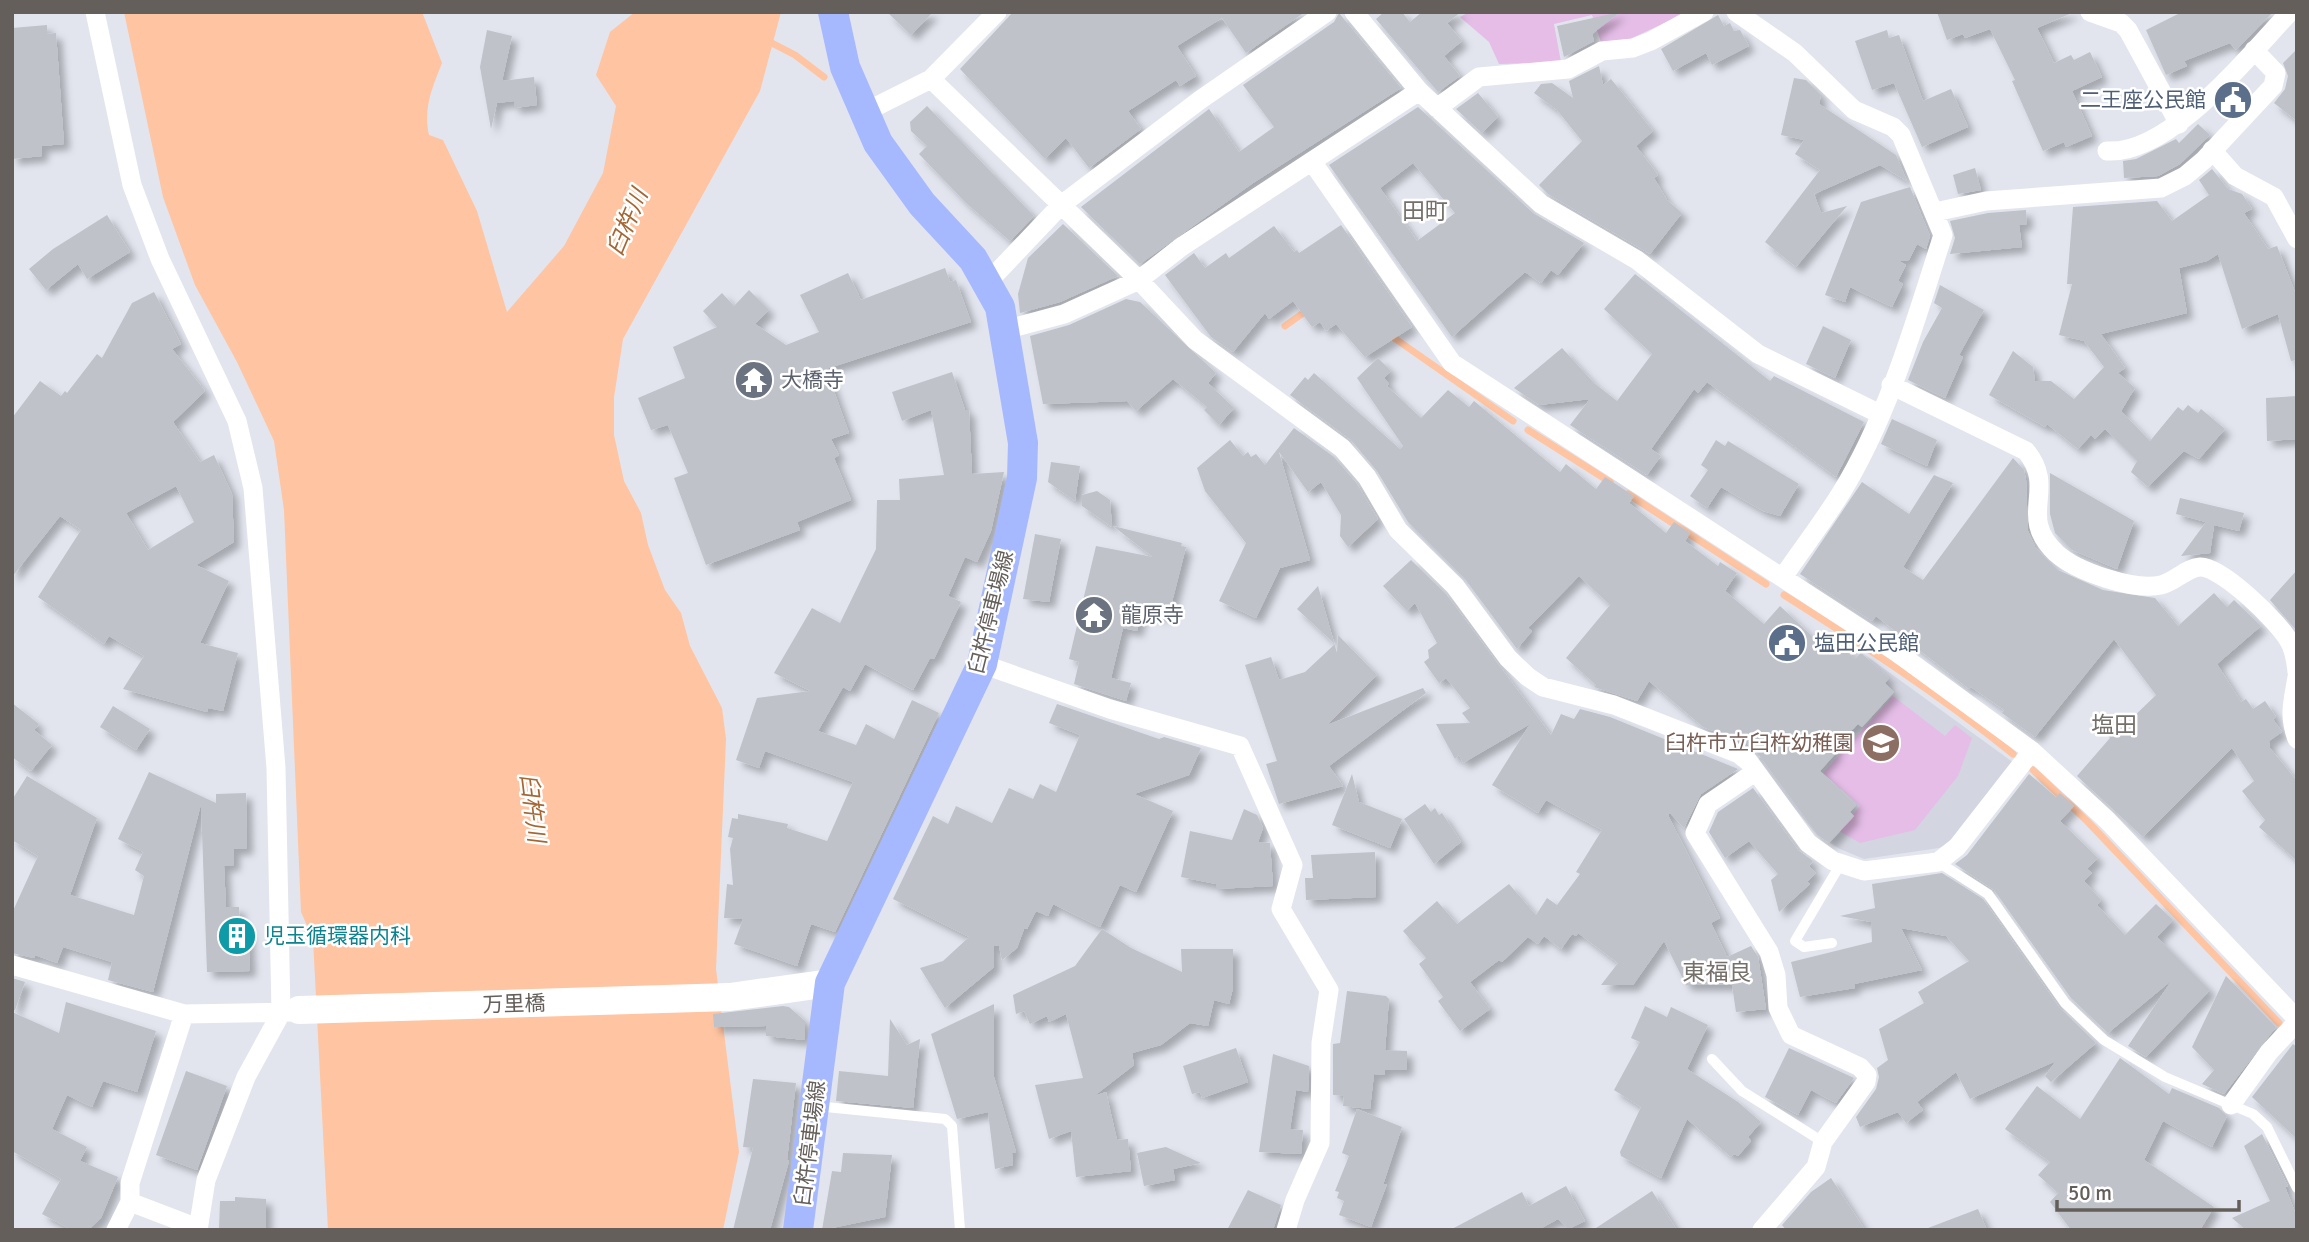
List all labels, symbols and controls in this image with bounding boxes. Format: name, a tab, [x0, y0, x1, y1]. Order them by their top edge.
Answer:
public building icon: 二王座公民館	[2212, 79, 2254, 121]
place label: 二王座公民館	[2080, 87, 2206, 113]
water label: 臼杵川	[601, 182, 655, 260]
district label: 田町	[1402, 197, 1448, 226]
temple icon: 大橋寺	[733, 359, 775, 401]
place label: 大橋寺	[781, 367, 844, 393]
street label: 臼杵停車場線	[963, 548, 1019, 676]
temple icon: 龍原寺	[1073, 594, 1115, 636]
place label: 龍原寺	[1121, 602, 1184, 628]
public building icon: 塩田公民館	[1766, 622, 1808, 664]
place label: 塩田公民館	[1814, 630, 1919, 656]
district label: 塩田	[2091, 711, 2137, 740]
school or university icon: 臼杵市立臼杵幼稚園	[1860, 722, 1902, 764]
place label: 臼杵市立臼杵幼稚園	[1665, 730, 1854, 756]
water label: 臼杵川	[514, 772, 551, 847]
building icon: 児玉循環器内科	[216, 915, 258, 957]
place label: 児玉循環器内科	[264, 923, 411, 949]
district label: 東福良	[1683, 958, 1752, 987]
street label: 万里橋	[482, 990, 546, 1018]
street label: 臼杵停車場線	[789, 1079, 831, 1207]
scale bar	[2057, 1168, 2239, 1212]
text: 50 m	[2068, 1180, 2112, 1206]

